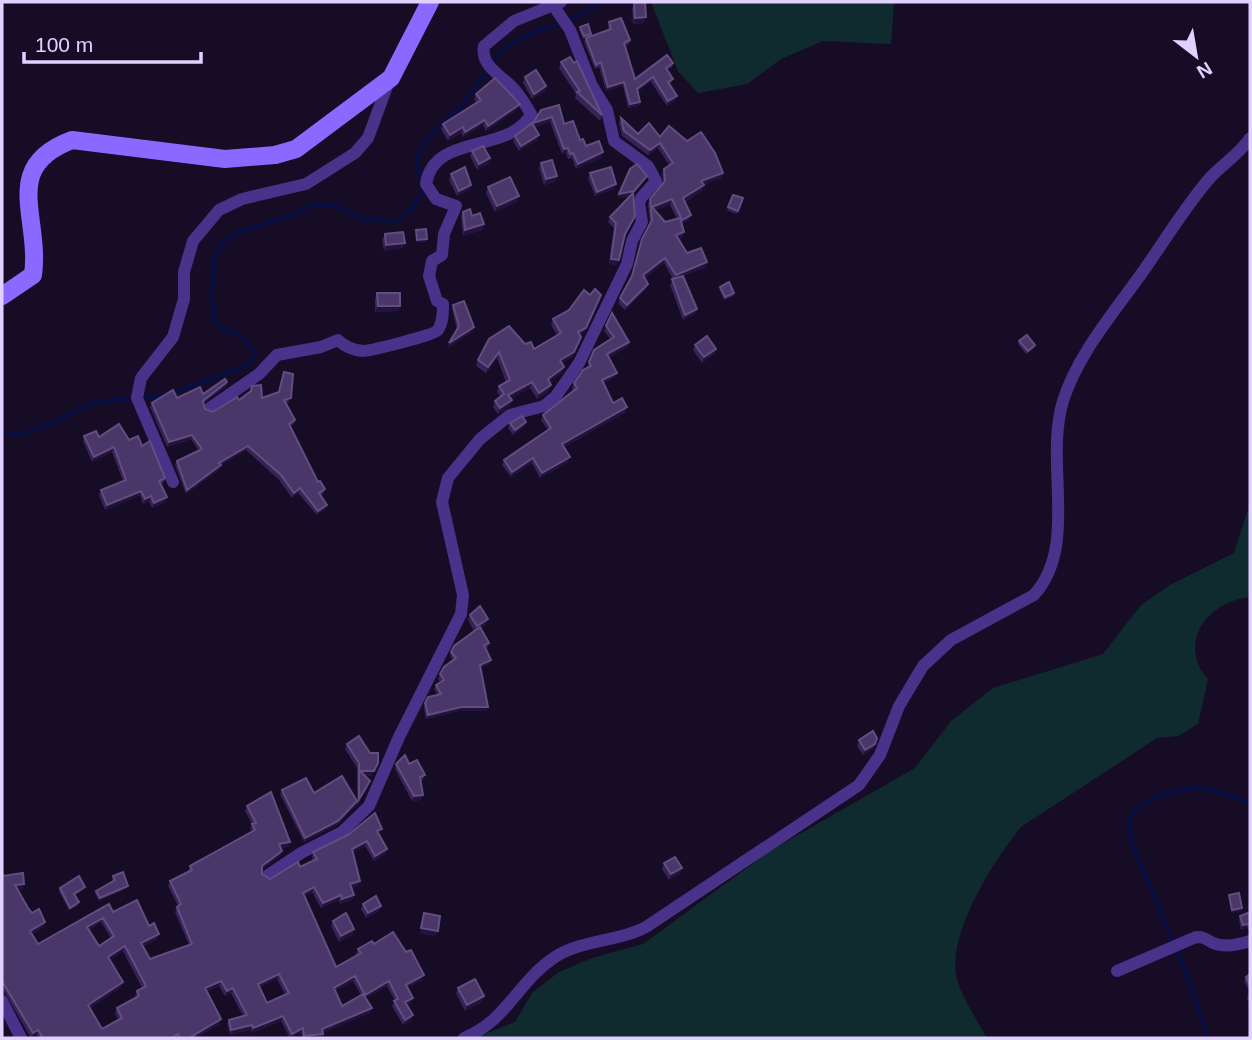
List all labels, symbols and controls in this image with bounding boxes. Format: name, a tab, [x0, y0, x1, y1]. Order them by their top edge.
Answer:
scale bar	[24, 21, 201, 65]
north arrow	[1161, 21, 1231, 91]
text: 100 m	[35, 33, 93, 56]
text: N	[1193, 58, 1216, 83]

